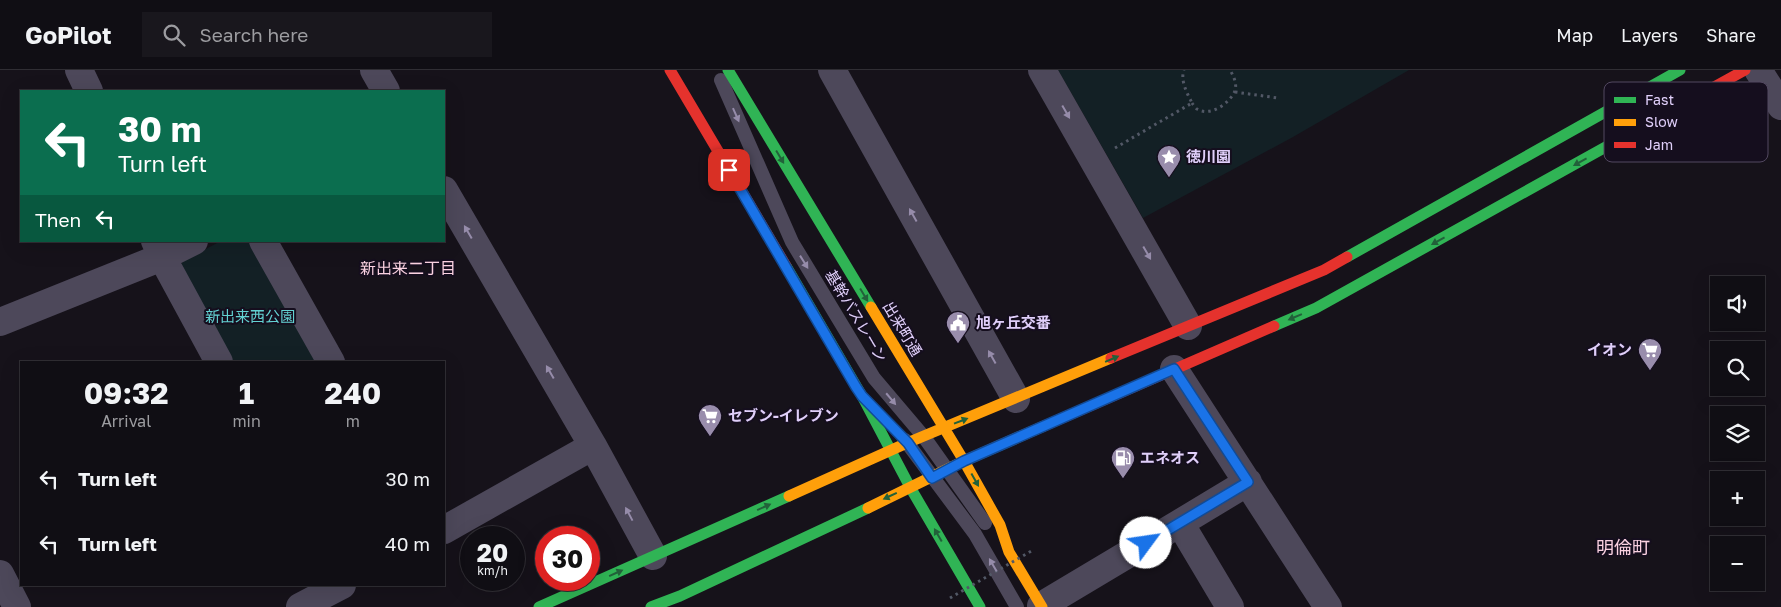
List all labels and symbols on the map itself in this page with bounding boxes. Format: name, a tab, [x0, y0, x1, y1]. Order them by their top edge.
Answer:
legend	[1604, 82, 1768, 162]
text: Fast	[1645, 91, 1674, 108]
one-way arrow	[1062, 105, 1070, 120]
one-way arrow	[732, 108, 740, 122]
text: Slow	[1645, 113, 1678, 130]
text: Jam	[1645, 136, 1673, 153]
place icon: 徳川園	[1156, 144, 1182, 178]
place label: 徳川園	[1186, 147, 1231, 165]
pin	[708, 149, 750, 191]
one-way arrow	[776, 150, 785, 163]
one-way arrow	[1573, 157, 1587, 166]
one-way arrow	[908, 208, 917, 221]
one-way arrow	[463, 225, 472, 238]
one-way arrow	[1431, 236, 1445, 245]
one-way arrow	[1142, 247, 1151, 260]
one-way arrow	[800, 255, 809, 268]
district label: 新出来二丁目	[360, 258, 456, 278]
street label: 基幹バスレーン	[822, 266, 891, 365]
one-way arrow	[860, 289, 869, 302]
street label: 出来町通	[880, 298, 926, 359]
park label: 新出来西公園	[205, 307, 295, 325]
public building icon: 旭ヶ丘交番	[945, 310, 971, 344]
place label: 旭ヶ丘交番	[976, 313, 1051, 331]
one-way arrow	[1288, 314, 1302, 322]
supermarket icon: イオン	[1637, 337, 1663, 371]
place label: イオン	[1587, 340, 1632, 358]
one-way arrow	[988, 349, 996, 364]
one-way arrow	[1105, 355, 1120, 363]
one-way arrow	[545, 365, 554, 379]
one-way arrow	[886, 392, 897, 405]
supermarket icon: セブン-イレブン	[697, 403, 723, 437]
place label: セブン-イレブン	[728, 406, 839, 424]
one-way arrow	[954, 417, 969, 425]
fuel station icon: エネオス	[1110, 445, 1136, 479]
place label: エネオス	[1140, 448, 1200, 466]
one-way arrow	[970, 473, 979, 487]
one-way arrow	[883, 493, 897, 501]
one-way arrow	[757, 502, 771, 510]
one-way arrow	[625, 506, 633, 521]
position arrow	[1119, 516, 1171, 568]
speed limit sign: 30	[535, 526, 600, 591]
one-way arrow	[934, 528, 943, 541]
district label: 明倫町	[1596, 536, 1650, 558]
one-way arrow	[988, 558, 997, 571]
one-way arrow	[609, 568, 623, 576]

